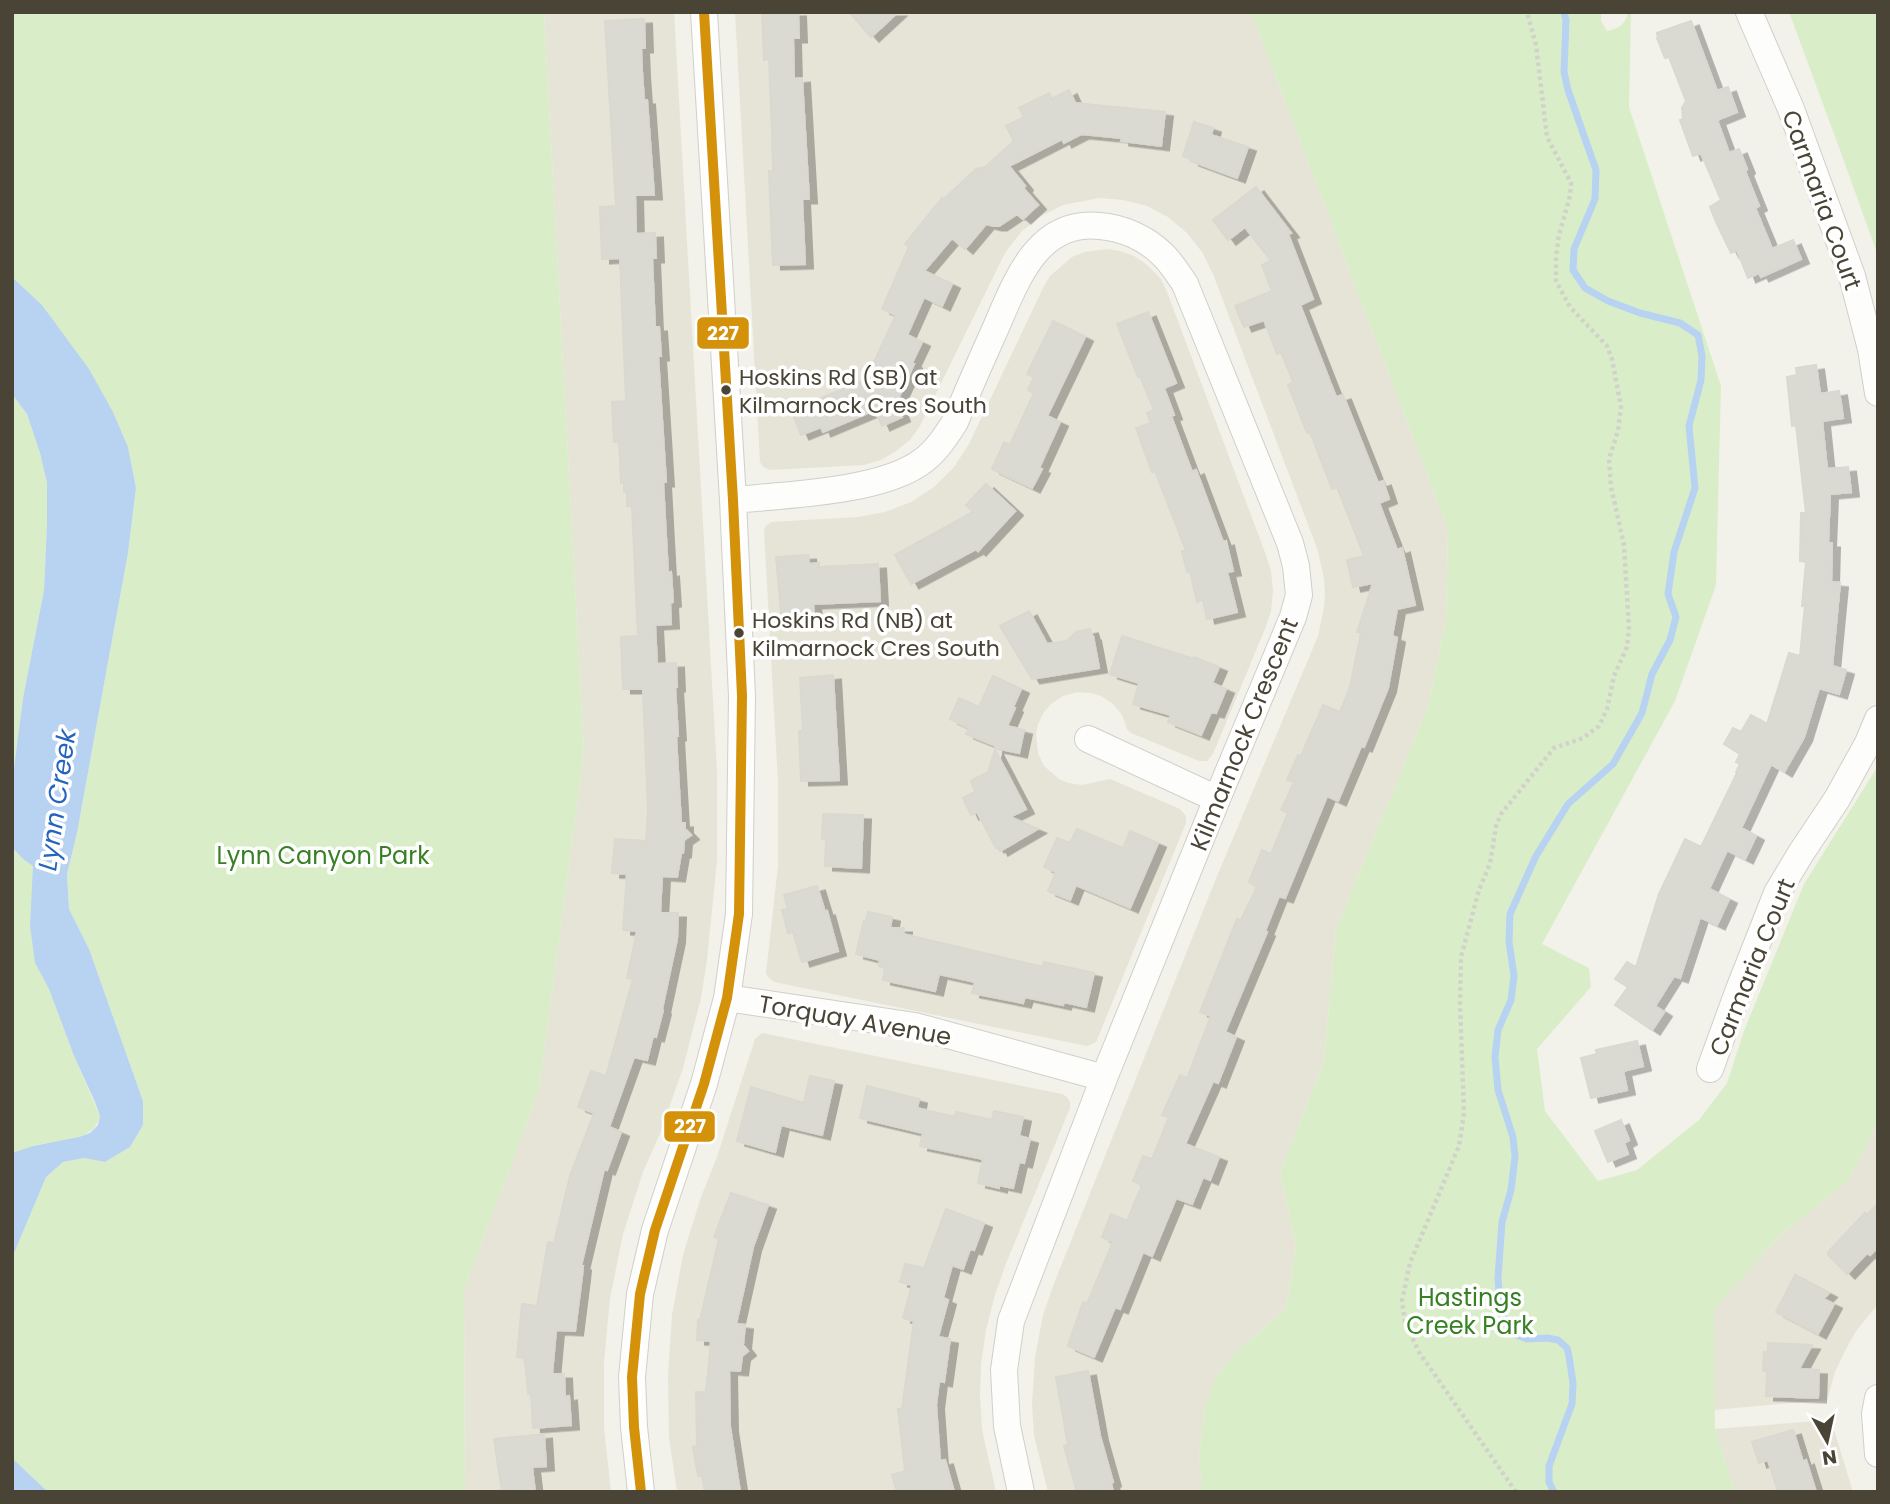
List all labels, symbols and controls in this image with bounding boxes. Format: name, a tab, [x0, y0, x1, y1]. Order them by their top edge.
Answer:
street label: Carmaria Court	[1774, 106, 1870, 294]
line badge: 227	[696, 316, 750, 350]
text: 227	[707, 320, 739, 347]
place label: Hoskins Rd (SB) at Kilmarnock Cres South	[739, 362, 987, 421]
marker: Hoskins Rd (SB) at Kilmarnock Cres South	[719, 383, 733, 397]
place label: Hoskins Rd (NB) at Kilmarnock Cres South	[752, 605, 1000, 664]
street label: Kilmarnock Crescent	[1182, 613, 1306, 855]
marker: Hoskins Rd (NB) at Kilmarnock Cres South	[732, 626, 746, 640]
water label: Lynn Creek	[29, 725, 85, 873]
park label: Lynn Canyon Park	[216, 839, 430, 872]
street label: Carmaria Court	[1701, 873, 1803, 1061]
street label: Torquay Avenue	[756, 987, 954, 1053]
line badge: 227	[663, 1110, 716, 1143]
text: 227	[674, 1113, 706, 1140]
park label: Hastings Creek Park	[1406, 1281, 1534, 1342]
north arrow	[1792, 1406, 1862, 1476]
text: N	[1820, 1443, 1839, 1472]

